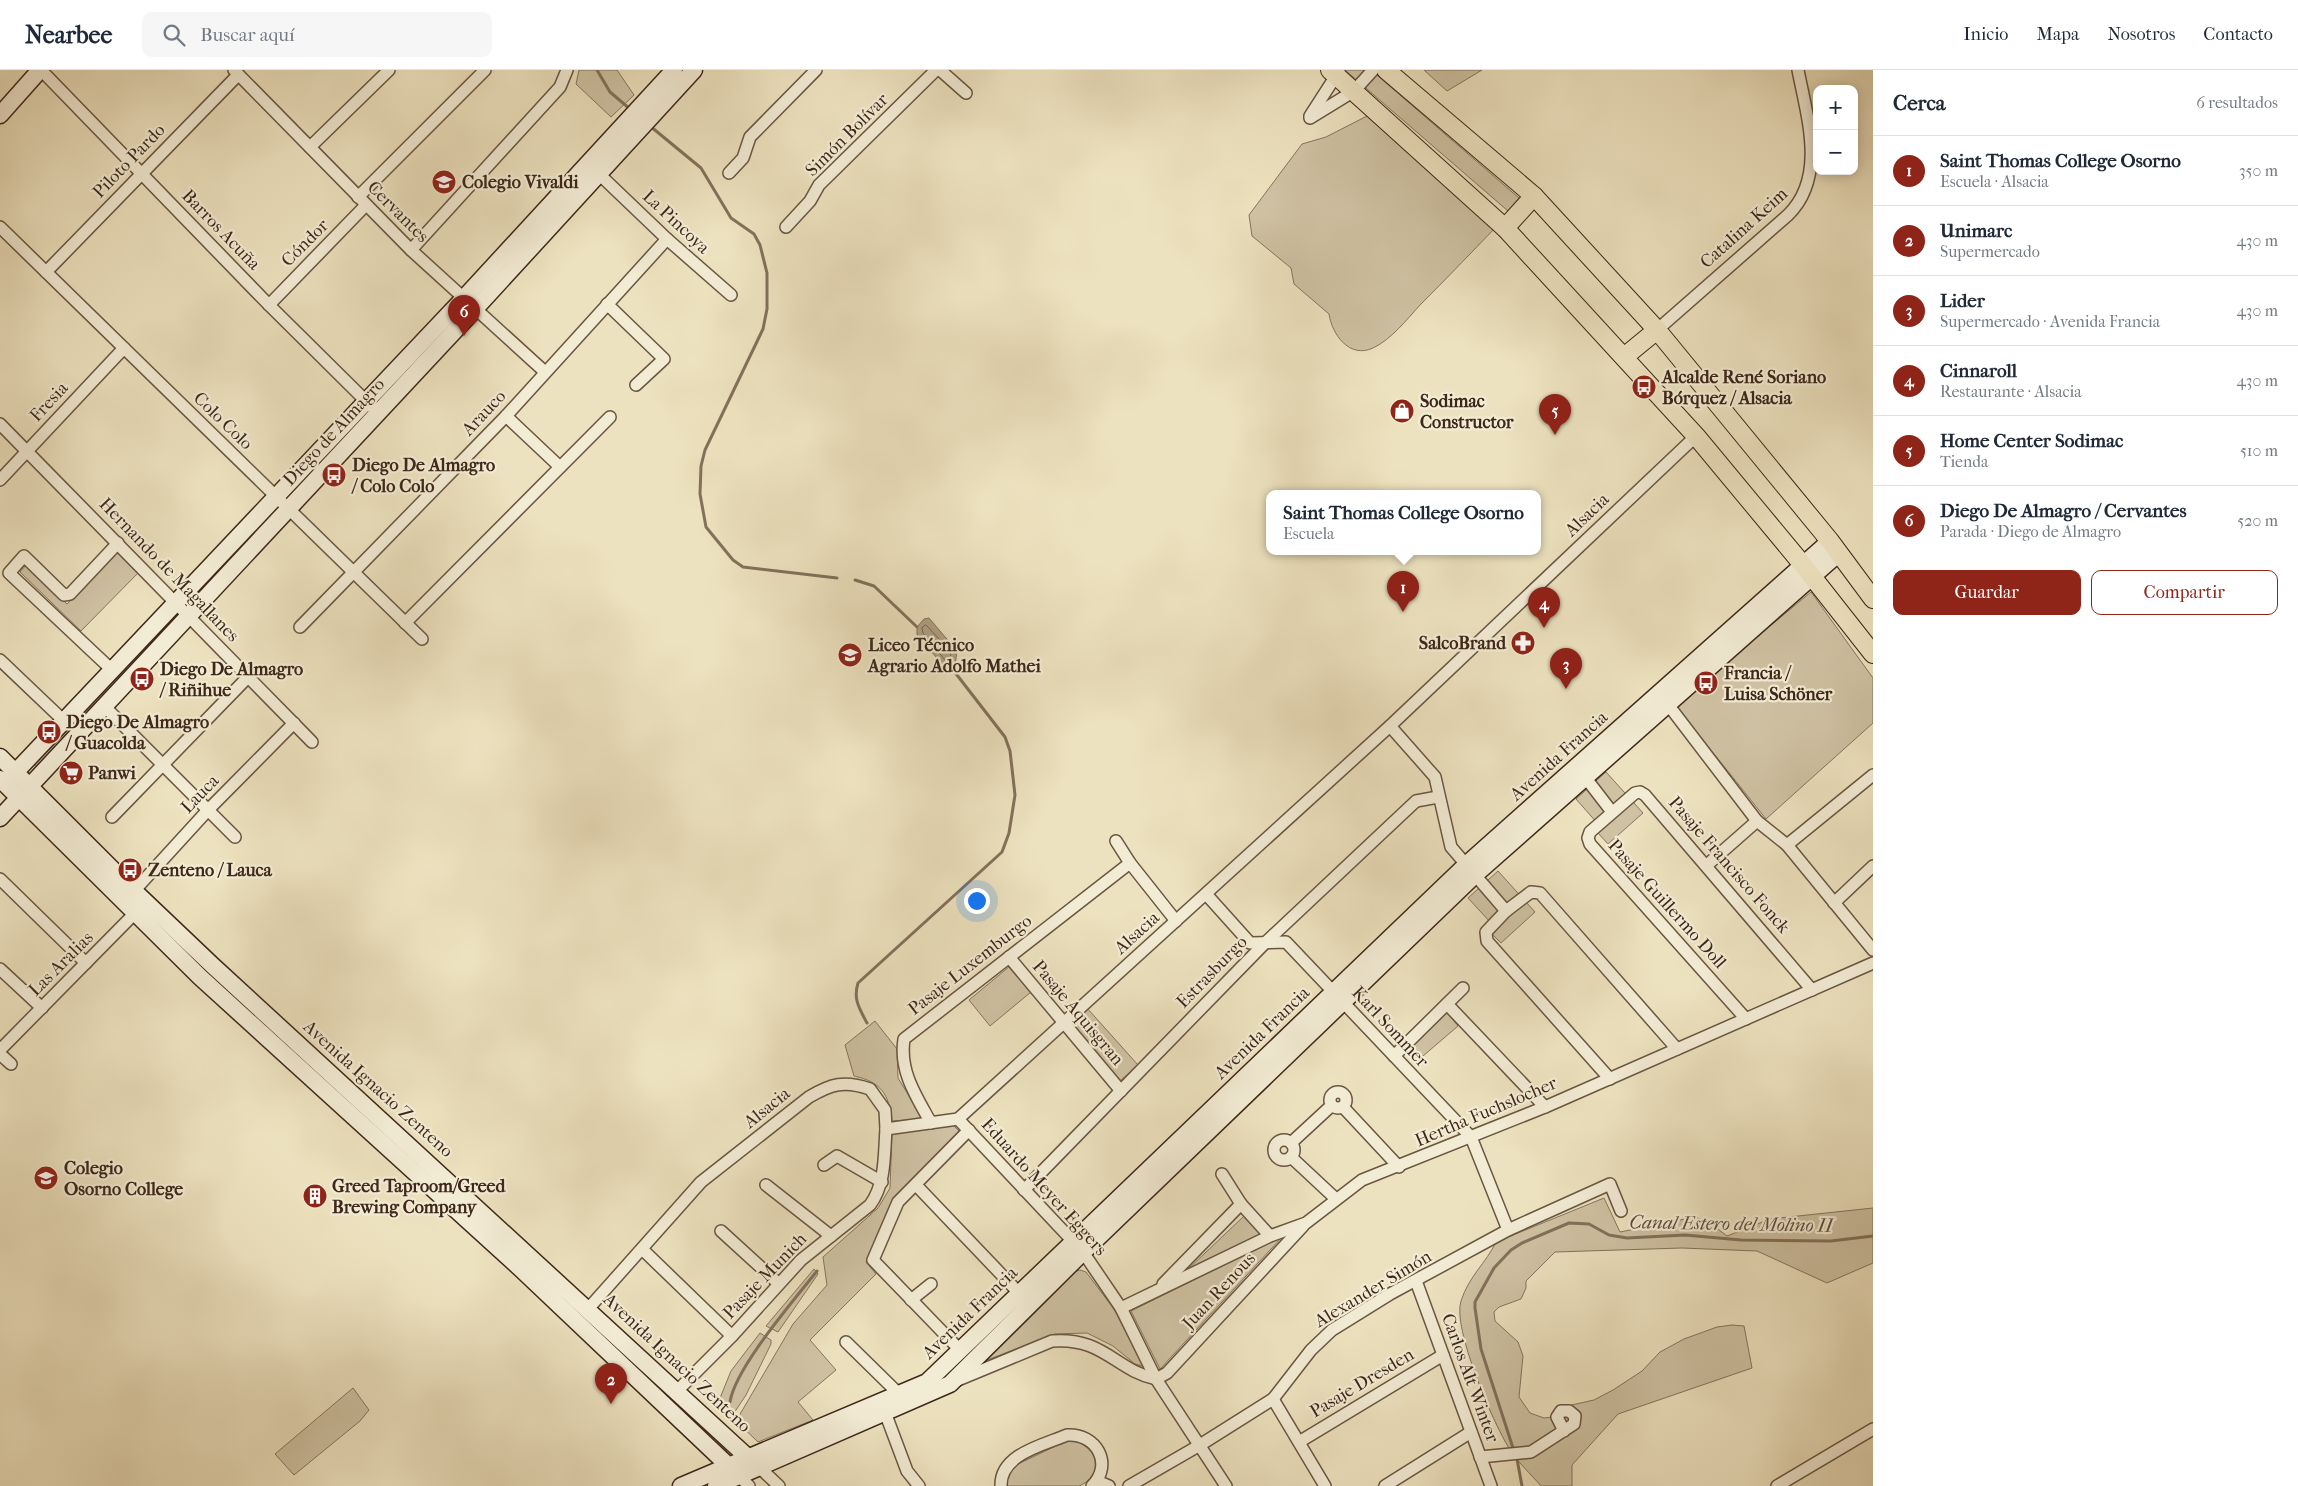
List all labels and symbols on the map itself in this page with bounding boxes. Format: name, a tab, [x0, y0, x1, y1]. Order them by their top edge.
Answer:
street label: Simón Bolívar	[801, 89, 893, 181]
street label: Piloto Pardo	[88, 120, 170, 202]
school or university icon: Colegio Vivaldi	[431, 169, 457, 195]
place label: Colegio Vivaldi	[462, 172, 579, 193]
street label: Cervantes	[363, 177, 433, 247]
street label: Catalina Keim	[1696, 183, 1792, 273]
street label: Barros Acuña	[178, 186, 265, 275]
street label: La Pincoya	[638, 186, 714, 259]
street label: Cóndor	[277, 215, 333, 271]
pin: 6	[448, 295, 480, 336]
place label: Alcalde René Soriano Bórquez / Alsacia	[1661, 367, 1826, 409]
street label: Diego de Almagro	[279, 374, 389, 490]
bus stop icon: Alcalde René Soriano Bórquez / Alsacia	[1631, 374, 1657, 400]
street label: Fresia	[26, 377, 73, 426]
street label: Arauco	[457, 386, 510, 441]
street label: Colo Colo	[189, 388, 257, 454]
place label: Sodimac Constructor	[1420, 391, 1514, 433]
pin: 5	[1539, 394, 1571, 435]
shop icon: Sodimac Constructor	[1389, 398, 1415, 424]
place label: Diego De Almagro / Colo Colo	[351, 455, 495, 497]
bus stop icon: Diego De Almagro / Colo Colo	[321, 462, 347, 488]
street label: Alsacia	[1560, 488, 1614, 542]
street label: Hernando de Magallanes	[95, 494, 243, 647]
pin: 1	[1387, 571, 1419, 612]
pin: 4	[1528, 587, 1560, 628]
pharmacy icon: SalcoBrand	[1510, 630, 1536, 656]
place label: SalcoBrand	[1419, 633, 1507, 654]
place label: Liceo Técnico Agrario Adolfo Mathei	[867, 635, 1041, 677]
school or university icon: Liceo Técnico Agrario Adolfo Mathei	[837, 642, 863, 668]
pin: 3	[1550, 648, 1582, 689]
place label: Diego De Almagro / Riñihue	[159, 659, 303, 701]
place label: Francia / Luisa Schöner	[1723, 663, 1833, 705]
bus stop icon: Diego De Almagro / Riñihue	[129, 666, 155, 692]
bus stop icon: Francia / Luisa Schöner	[1693, 670, 1719, 696]
street label: Avenida Francia	[1505, 706, 1613, 806]
place label: Diego De Almagro / Guacolda	[65, 712, 209, 754]
bus stop icon: Diego De Almagro / Guacolda	[36, 719, 62, 745]
supermarket icon: Panwi	[58, 760, 84, 786]
place label: Panwi	[88, 763, 137, 784]
street label: Lauca	[177, 770, 224, 818]
street label: Pasaje Francisco Fonck	[1664, 792, 1795, 938]
street label: Pasaje Guillermo Doll	[1603, 835, 1731, 973]
bus stop icon: Zenteno / Lauca	[117, 857, 143, 883]
place label: Zenteno / Lauca	[148, 860, 273, 881]
your location	[964, 888, 990, 914]
street label: Alsacia	[1109, 907, 1164, 959]
street label: Pasaje Luxemburgo	[904, 910, 1036, 1020]
street label: Las Aralias	[24, 927, 98, 1001]
street label: Estrasburgo	[1172, 931, 1252, 1013]
street label: Pasaje Aquisgran	[1028, 956, 1128, 1070]
street label: Avenida Francia	[1209, 982, 1314, 1084]
street label: Karl Sommer	[1347, 982, 1433, 1072]
street label: Avenida Ignacio Zenteno	[298, 1016, 457, 1162]
street label: Hertha Fuchslocher	[1412, 1072, 1560, 1151]
street label: Alsacia	[739, 1083, 795, 1134]
street label: Eduardo Meyer Eggers	[977, 1114, 1111, 1260]
place label: Colegio Osorno College	[64, 1158, 183, 1200]
school or university icon: Colegio Osorno College	[33, 1165, 59, 1191]
place label: Greed Taproom/Greed Brewing Company	[332, 1176, 507, 1218]
building icon: Greed Taproom/Greed Brewing Company	[302, 1183, 328, 1209]
water label: Canal Estero del Molino II	[1629, 1211, 1835, 1237]
street label: Pasaje Munich	[719, 1229, 811, 1323]
street label: Alexander Simón	[1310, 1246, 1436, 1333]
street label: Juan Renous	[1177, 1248, 1260, 1335]
street label: Avenida Francia	[917, 1262, 1022, 1364]
street label: Avenida Ignacio Zenteno	[598, 1288, 755, 1437]
street label: Carlos Alt Winter	[1437, 1311, 1503, 1446]
street label: Pasaje Dresden	[1306, 1344, 1418, 1422]
pin: 2	[595, 1363, 627, 1404]

